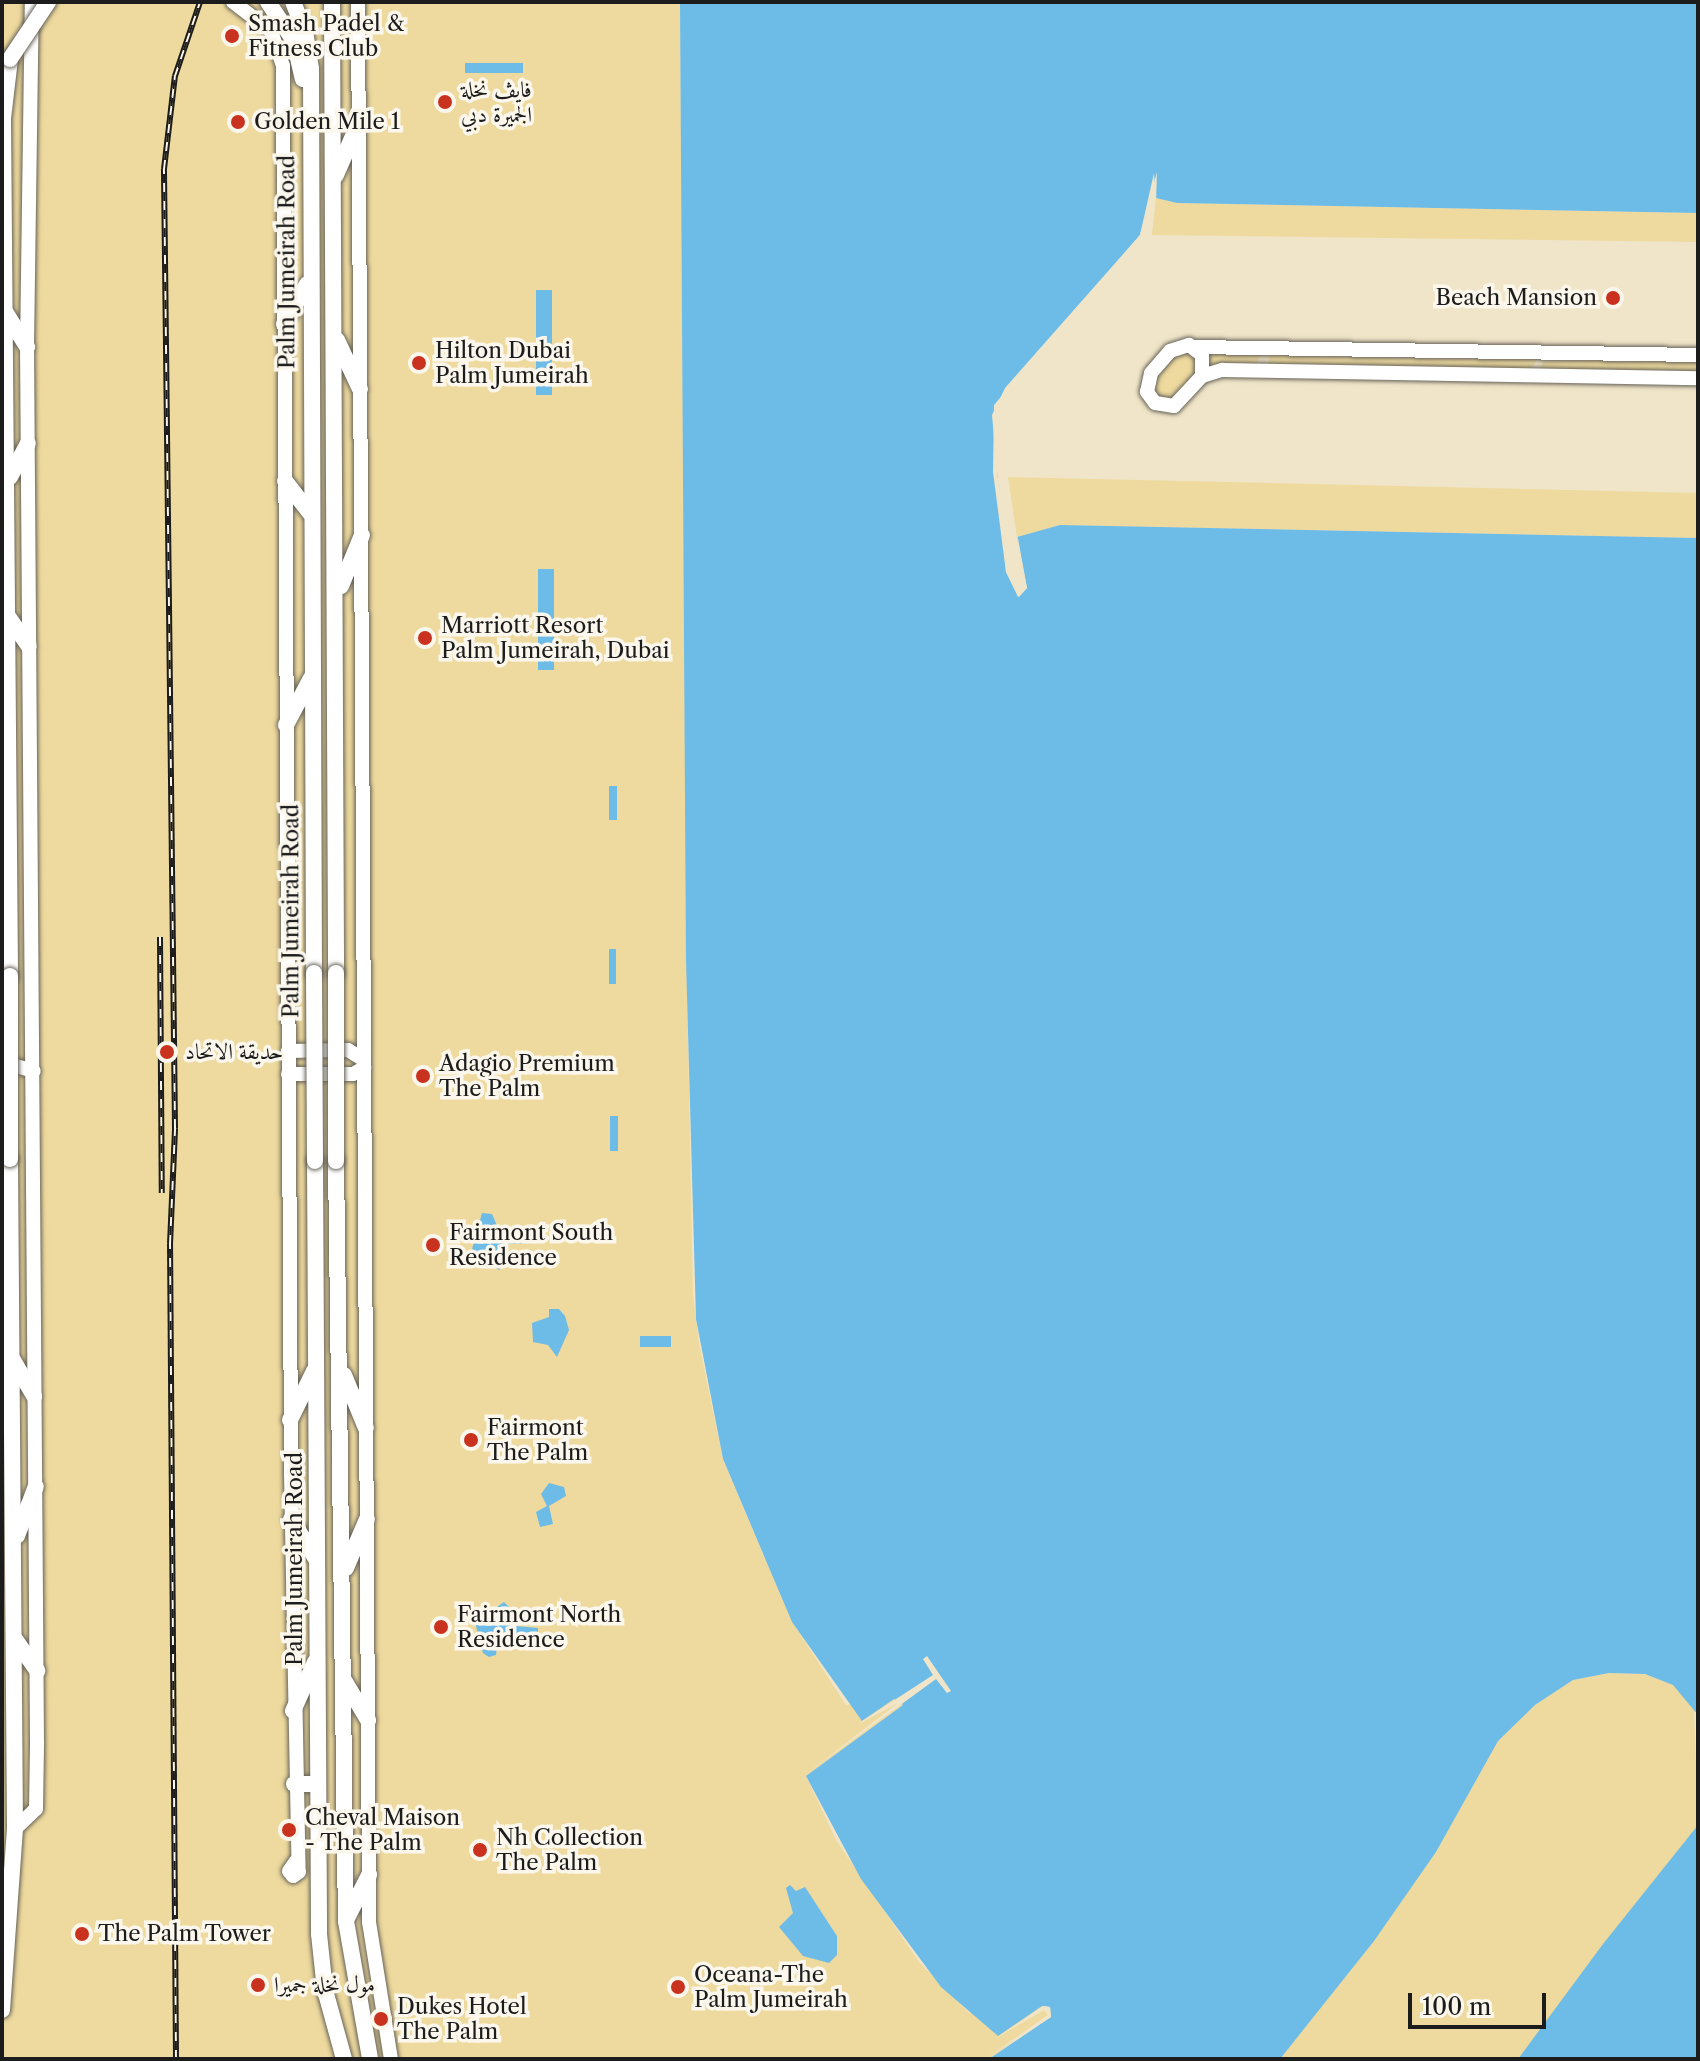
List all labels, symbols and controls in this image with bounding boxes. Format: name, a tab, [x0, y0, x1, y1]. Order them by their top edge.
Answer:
place label: Smash Padel & Fitness Club	[248, 10, 404, 62]
marker: Smash Padel & Fitness Club	[223, 27, 241, 45]
place label: فايڤ نخلة الجميرة دبي	[461, 76, 532, 128]
marker: فايڤ نخلة الجميرة دبي	[436, 93, 454, 111]
place label: Golden Mile 1	[254, 109, 400, 135]
marker: Golden Mile 1	[229, 113, 247, 131]
street label: Palm Jumeirah Road	[274, 155, 300, 369]
place label: Beach Mansion	[1436, 285, 1597, 311]
marker: Beach Mansion	[1604, 289, 1622, 307]
place label: Hilton Dubai Palm Jumeirah	[435, 337, 589, 388]
marker: Hilton Dubai Palm Jumeirah	[410, 354, 428, 372]
place label: Marriott Resort Palm Jumeirah, Dubai	[441, 612, 669, 664]
marker: Marriott Resort Palm Jumeirah, Dubai	[416, 629, 434, 647]
street label: Palm Jumeirah Road	[278, 804, 304, 1018]
place label: حديقة الاتحاد	[185, 1039, 283, 1065]
marker: حديقة الاتحاد	[156, 1041, 178, 1063]
place label: Adagio Premium The Palm	[439, 1050, 615, 1102]
marker: Adagio Premium The Palm	[414, 1067, 432, 1085]
place label: Fairmont South Residence	[449, 1219, 613, 1270]
marker: Fairmont South Residence	[424, 1236, 442, 1254]
place label: Fairmont The Palm	[487, 1414, 588, 1466]
marker: Fairmont The Palm	[462, 1431, 480, 1449]
street label: Palm Jumeirah Road	[282, 1452, 308, 1666]
place label: Fairmont North Residence	[457, 1601, 621, 1652]
marker: Fairmont North Residence	[432, 1618, 450, 1636]
place label: Cheval Maison - The Palm	[305, 1804, 460, 1856]
marker: Cheval Maison - The Palm	[280, 1821, 298, 1839]
place label: Nh Collection The Palm	[496, 1824, 643, 1876]
marker: Nh Collection The Palm	[471, 1841, 489, 1859]
place label: The Palm Tower	[98, 1921, 272, 1947]
marker: The Palm Tower	[73, 1925, 91, 1943]
place label: Oceana-The Palm Jumeirah	[694, 1961, 848, 2012]
place label: مول نخلة جميرا	[274, 1972, 375, 1998]
marker: مول نخلة جميرا	[249, 1976, 267, 1994]
scale bar	[1412, 1977, 1550, 2027]
marker: Oceana-The Palm Jumeirah	[669, 1978, 687, 1996]
text: 100 m	[1422, 1992, 1491, 2021]
place label: Dukes Hotel The Palm	[397, 1993, 526, 2044]
marker: Dukes Hotel The Palm	[372, 2010, 390, 2028]

